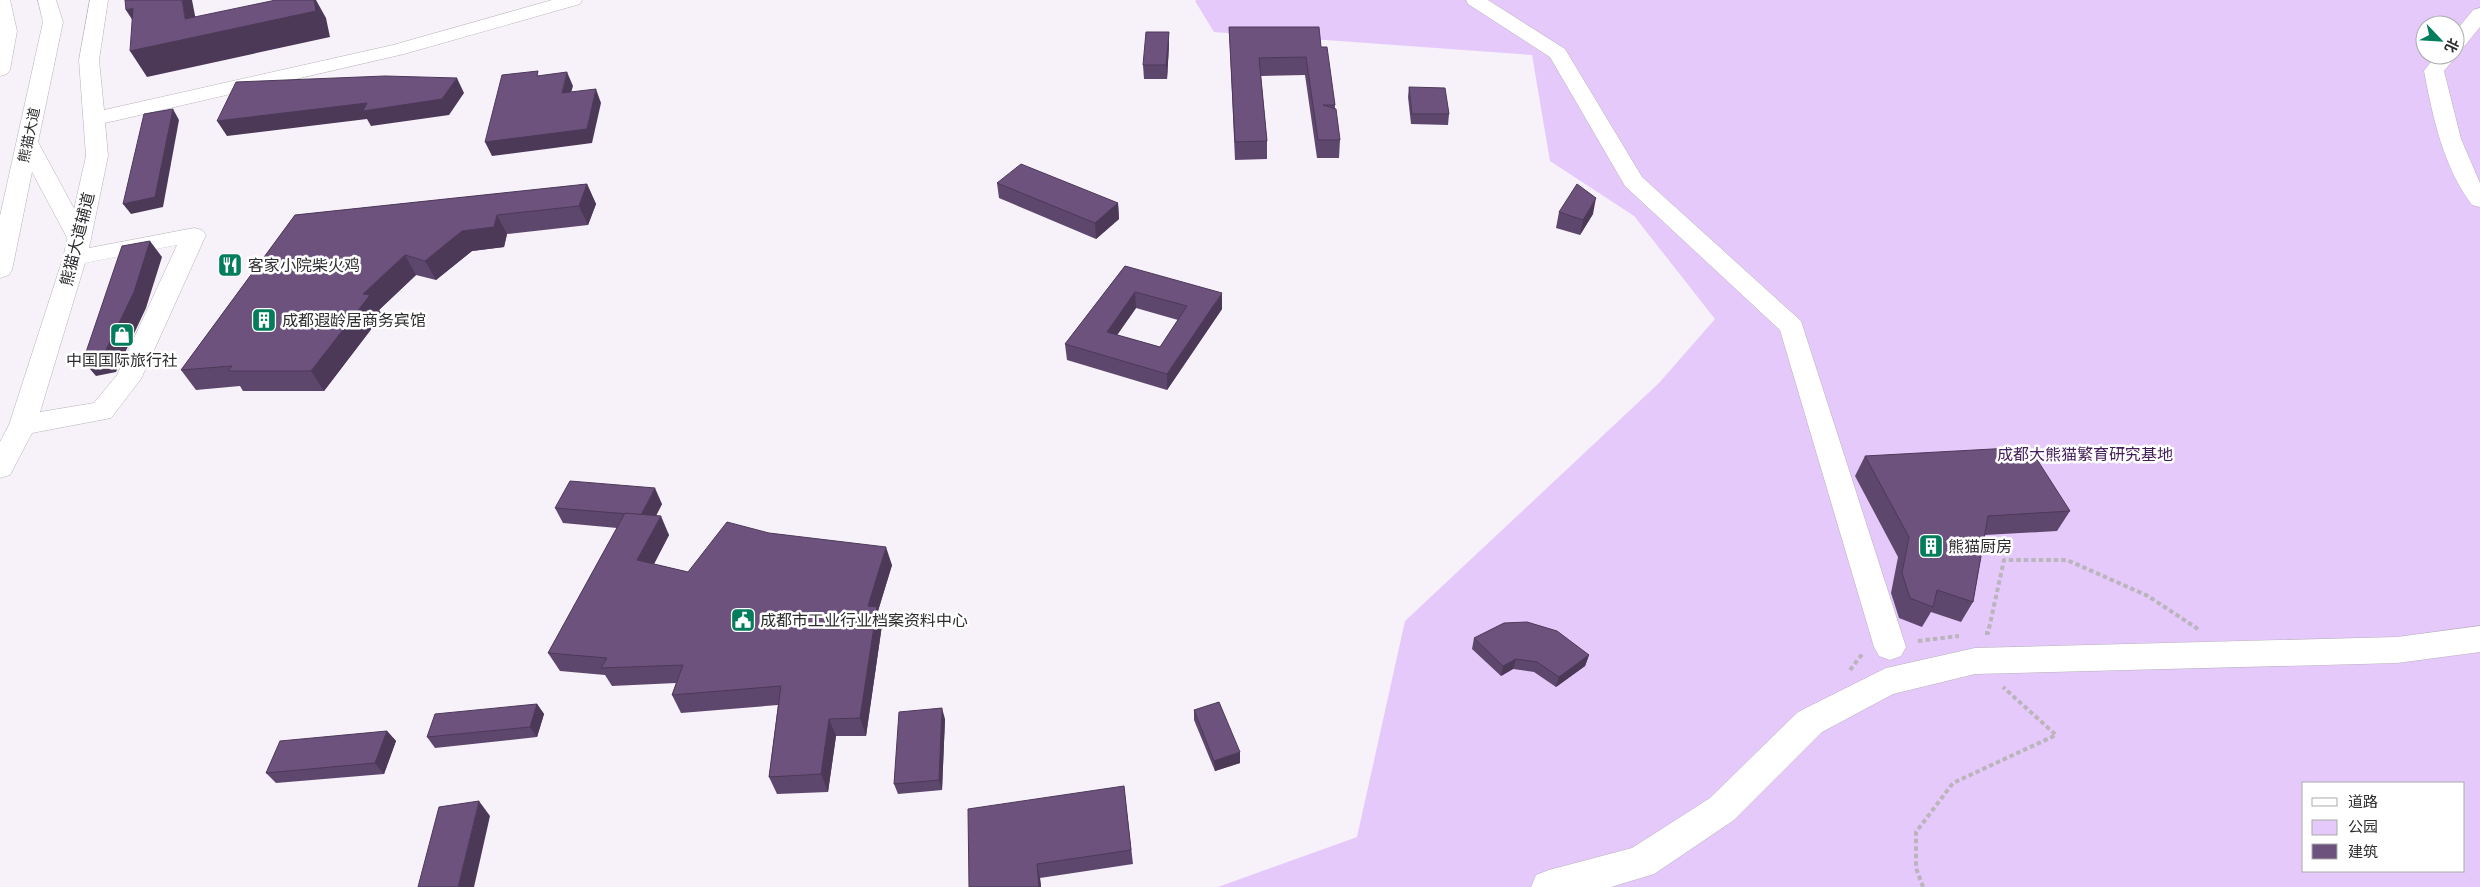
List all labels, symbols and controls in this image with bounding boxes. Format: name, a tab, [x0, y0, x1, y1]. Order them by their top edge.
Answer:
north arrow	[2415, 15, 2465, 65]
text: 北	[2440, 35, 2464, 56]
street label: 熊猫大道	[13, 106, 45, 164]
street label: 熊猫大道辅道	[55, 190, 100, 288]
restaurant icon: 客家小院柴火鸡	[217, 252, 243, 278]
place label: 客家小院柴火鸡	[248, 254, 360, 277]
building icon: 成都遐龄居商务宾馆	[251, 307, 277, 333]
place label: 成都遐龄居商务宾馆	[282, 309, 426, 332]
shop icon: 中国国际旅行社	[109, 322, 135, 348]
place label: 中国国际旅行社	[66, 349, 178, 372]
park label: 成都大熊猫繁育研究基地	[1997, 443, 2173, 466]
building icon: 熊猫厨房	[1918, 533, 1944, 559]
place label: 熊猫厨房	[1948, 535, 2012, 558]
public building icon: 成都市工业行业档案资料中心	[730, 607, 756, 633]
place label: 成都市工业行业档案资料中心	[760, 609, 968, 632]
legend	[2302, 782, 2465, 872]
text: 道路	[2348, 791, 2378, 812]
text: 公园	[2348, 816, 2378, 837]
text: 建筑	[2348, 841, 2378, 862]

